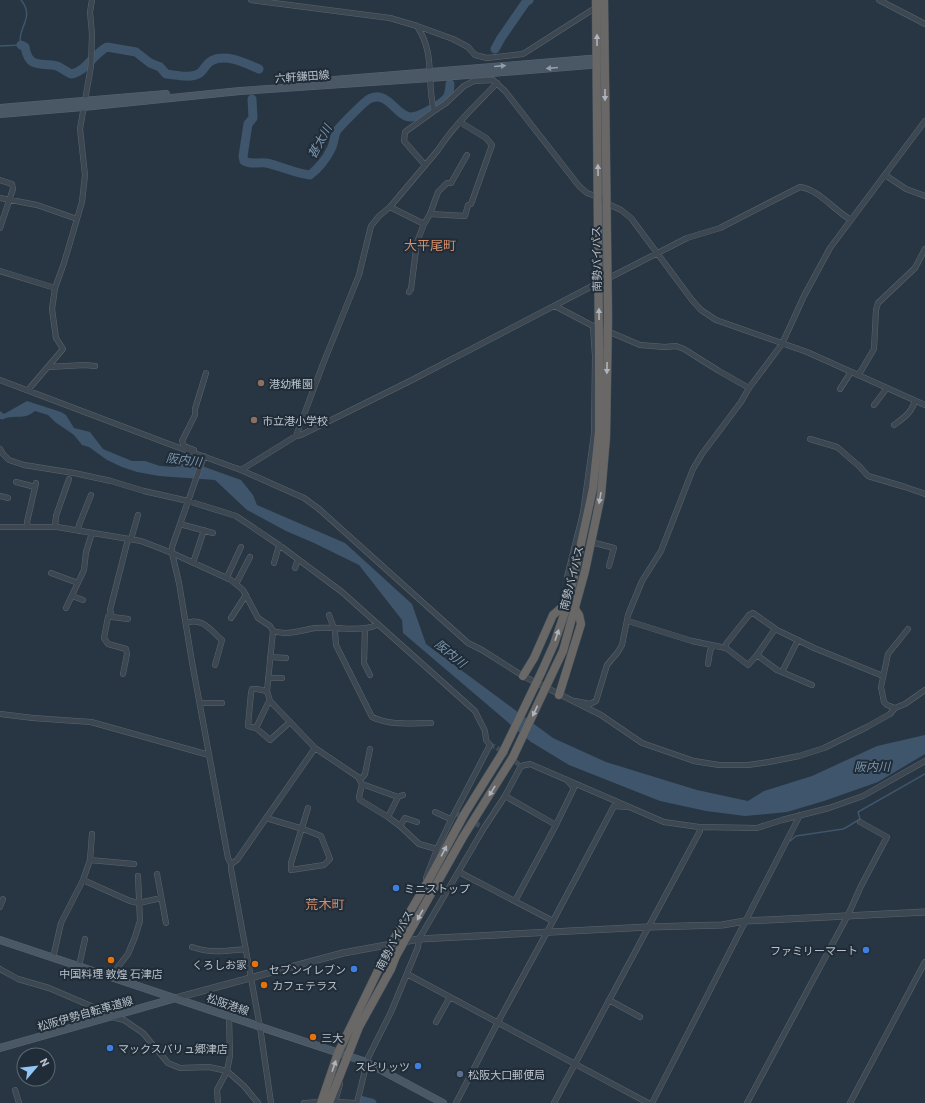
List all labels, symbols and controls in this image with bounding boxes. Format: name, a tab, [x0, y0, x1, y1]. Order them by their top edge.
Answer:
one-way arrow	[594, 33, 600, 46]
one-way arrow	[494, 62, 506, 69]
one-way arrow	[546, 65, 558, 72]
street label: 六軒鎌田線	[274, 68, 330, 84]
one-way arrow	[602, 89, 608, 102]
water label: 甚太川	[304, 120, 335, 160]
one-way arrow	[595, 163, 601, 176]
street label: 南勢バイパス	[589, 226, 603, 292]
district label: 大平尾町	[404, 237, 456, 253]
one-way arrow	[596, 307, 602, 320]
one-way arrow	[604, 362, 610, 375]
place label: 港幼稚園	[269, 377, 313, 390]
marker: 港幼稚園	[256, 378, 266, 388]
place label: 市立港小学校	[262, 414, 328, 427]
marker: 市立港小学校	[249, 415, 259, 425]
water label: 阪内川	[165, 450, 205, 468]
one-way arrow	[597, 492, 603, 504]
street label: 南勢バイパス	[557, 545, 585, 611]
one-way arrow	[554, 628, 560, 640]
water label: 阪内川	[433, 636, 471, 671]
one-way arrow	[532, 706, 538, 717]
water label: 阪内川	[854, 759, 892, 773]
one-way arrow	[489, 785, 496, 797]
one-way arrow	[441, 846, 448, 857]
place label: ミニストップ	[404, 882, 470, 895]
marker: ミニストップ	[391, 883, 401, 893]
district label: 荒木町	[305, 896, 345, 912]
street label: 南勢バイパス	[373, 908, 415, 972]
one-way arrow	[416, 909, 423, 921]
place label: ファミリーマート	[770, 944, 858, 957]
marker: ファミリーマート	[861, 945, 871, 955]
marker: 中国料理 敦煌 石津店	[106, 955, 116, 965]
place label: くろしお家	[192, 958, 247, 971]
marker: くろしお家	[250, 959, 260, 969]
place label: セブンイレブン	[269, 963, 346, 976]
marker: セブンイレブン	[349, 964, 359, 974]
place label: 中国料理 敦煌 石津店	[59, 967, 163, 980]
place label: カフェテラス	[272, 979, 338, 992]
marker: カフェテラス	[259, 980, 269, 990]
street label: 松阪港線	[205, 991, 251, 1017]
street label: 松阪伊勢自転車道線	[36, 993, 134, 1033]
place label: 三大	[321, 1031, 343, 1044]
marker: 三大	[308, 1032, 318, 1042]
place label: マックスバリュ郷津店	[118, 1042, 228, 1055]
marker: マックスバリュ郷津店	[105, 1043, 115, 1053]
north arrow	[16, 1047, 56, 1087]
text: N	[38, 1056, 53, 1068]
one-way arrow	[331, 1060, 337, 1072]
place label: スピリッツ	[355, 1060, 410, 1073]
marker: スピリッツ	[413, 1061, 423, 1071]
place label: 松阪大口郵便局	[468, 1068, 545, 1081]
marker: 松阪大口郵便局	[455, 1069, 465, 1079]

